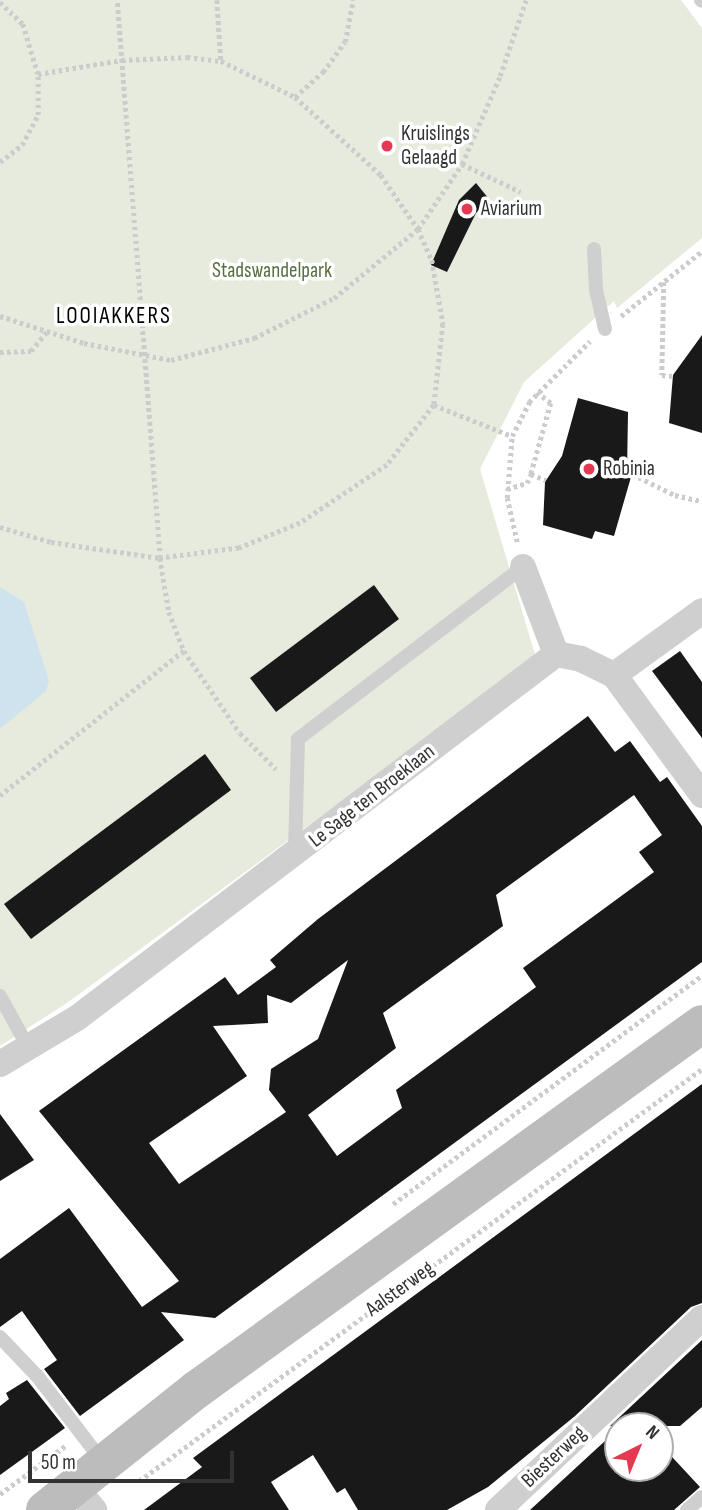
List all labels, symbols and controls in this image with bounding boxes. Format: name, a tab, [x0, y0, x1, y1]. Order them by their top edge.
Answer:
place label: Kruislings Gelaagd	[401, 121, 470, 171]
marker: Kruislings Gelaagd	[379, 138, 395, 154]
place label: Aviarium	[481, 196, 542, 222]
marker: Aviarium	[459, 201, 475, 217]
park label: Stadswandelpark	[212, 258, 332, 284]
district label: LOOIAKKERS	[57, 302, 171, 330]
place label: Robinia	[603, 456, 655, 482]
marker: Robinia	[581, 461, 597, 477]
street label: Le Sage ten Broeklaan	[304, 739, 440, 853]
street label: Aalsterweg	[361, 1256, 439, 1322]
north arrow	[604, 1412, 674, 1482]
street label: Biesterweg	[517, 1421, 591, 1493]
text: N	[641, 1421, 664, 1445]
scale bar	[32, 1436, 238, 1480]
text: 50 m	[41, 1450, 76, 1475]

